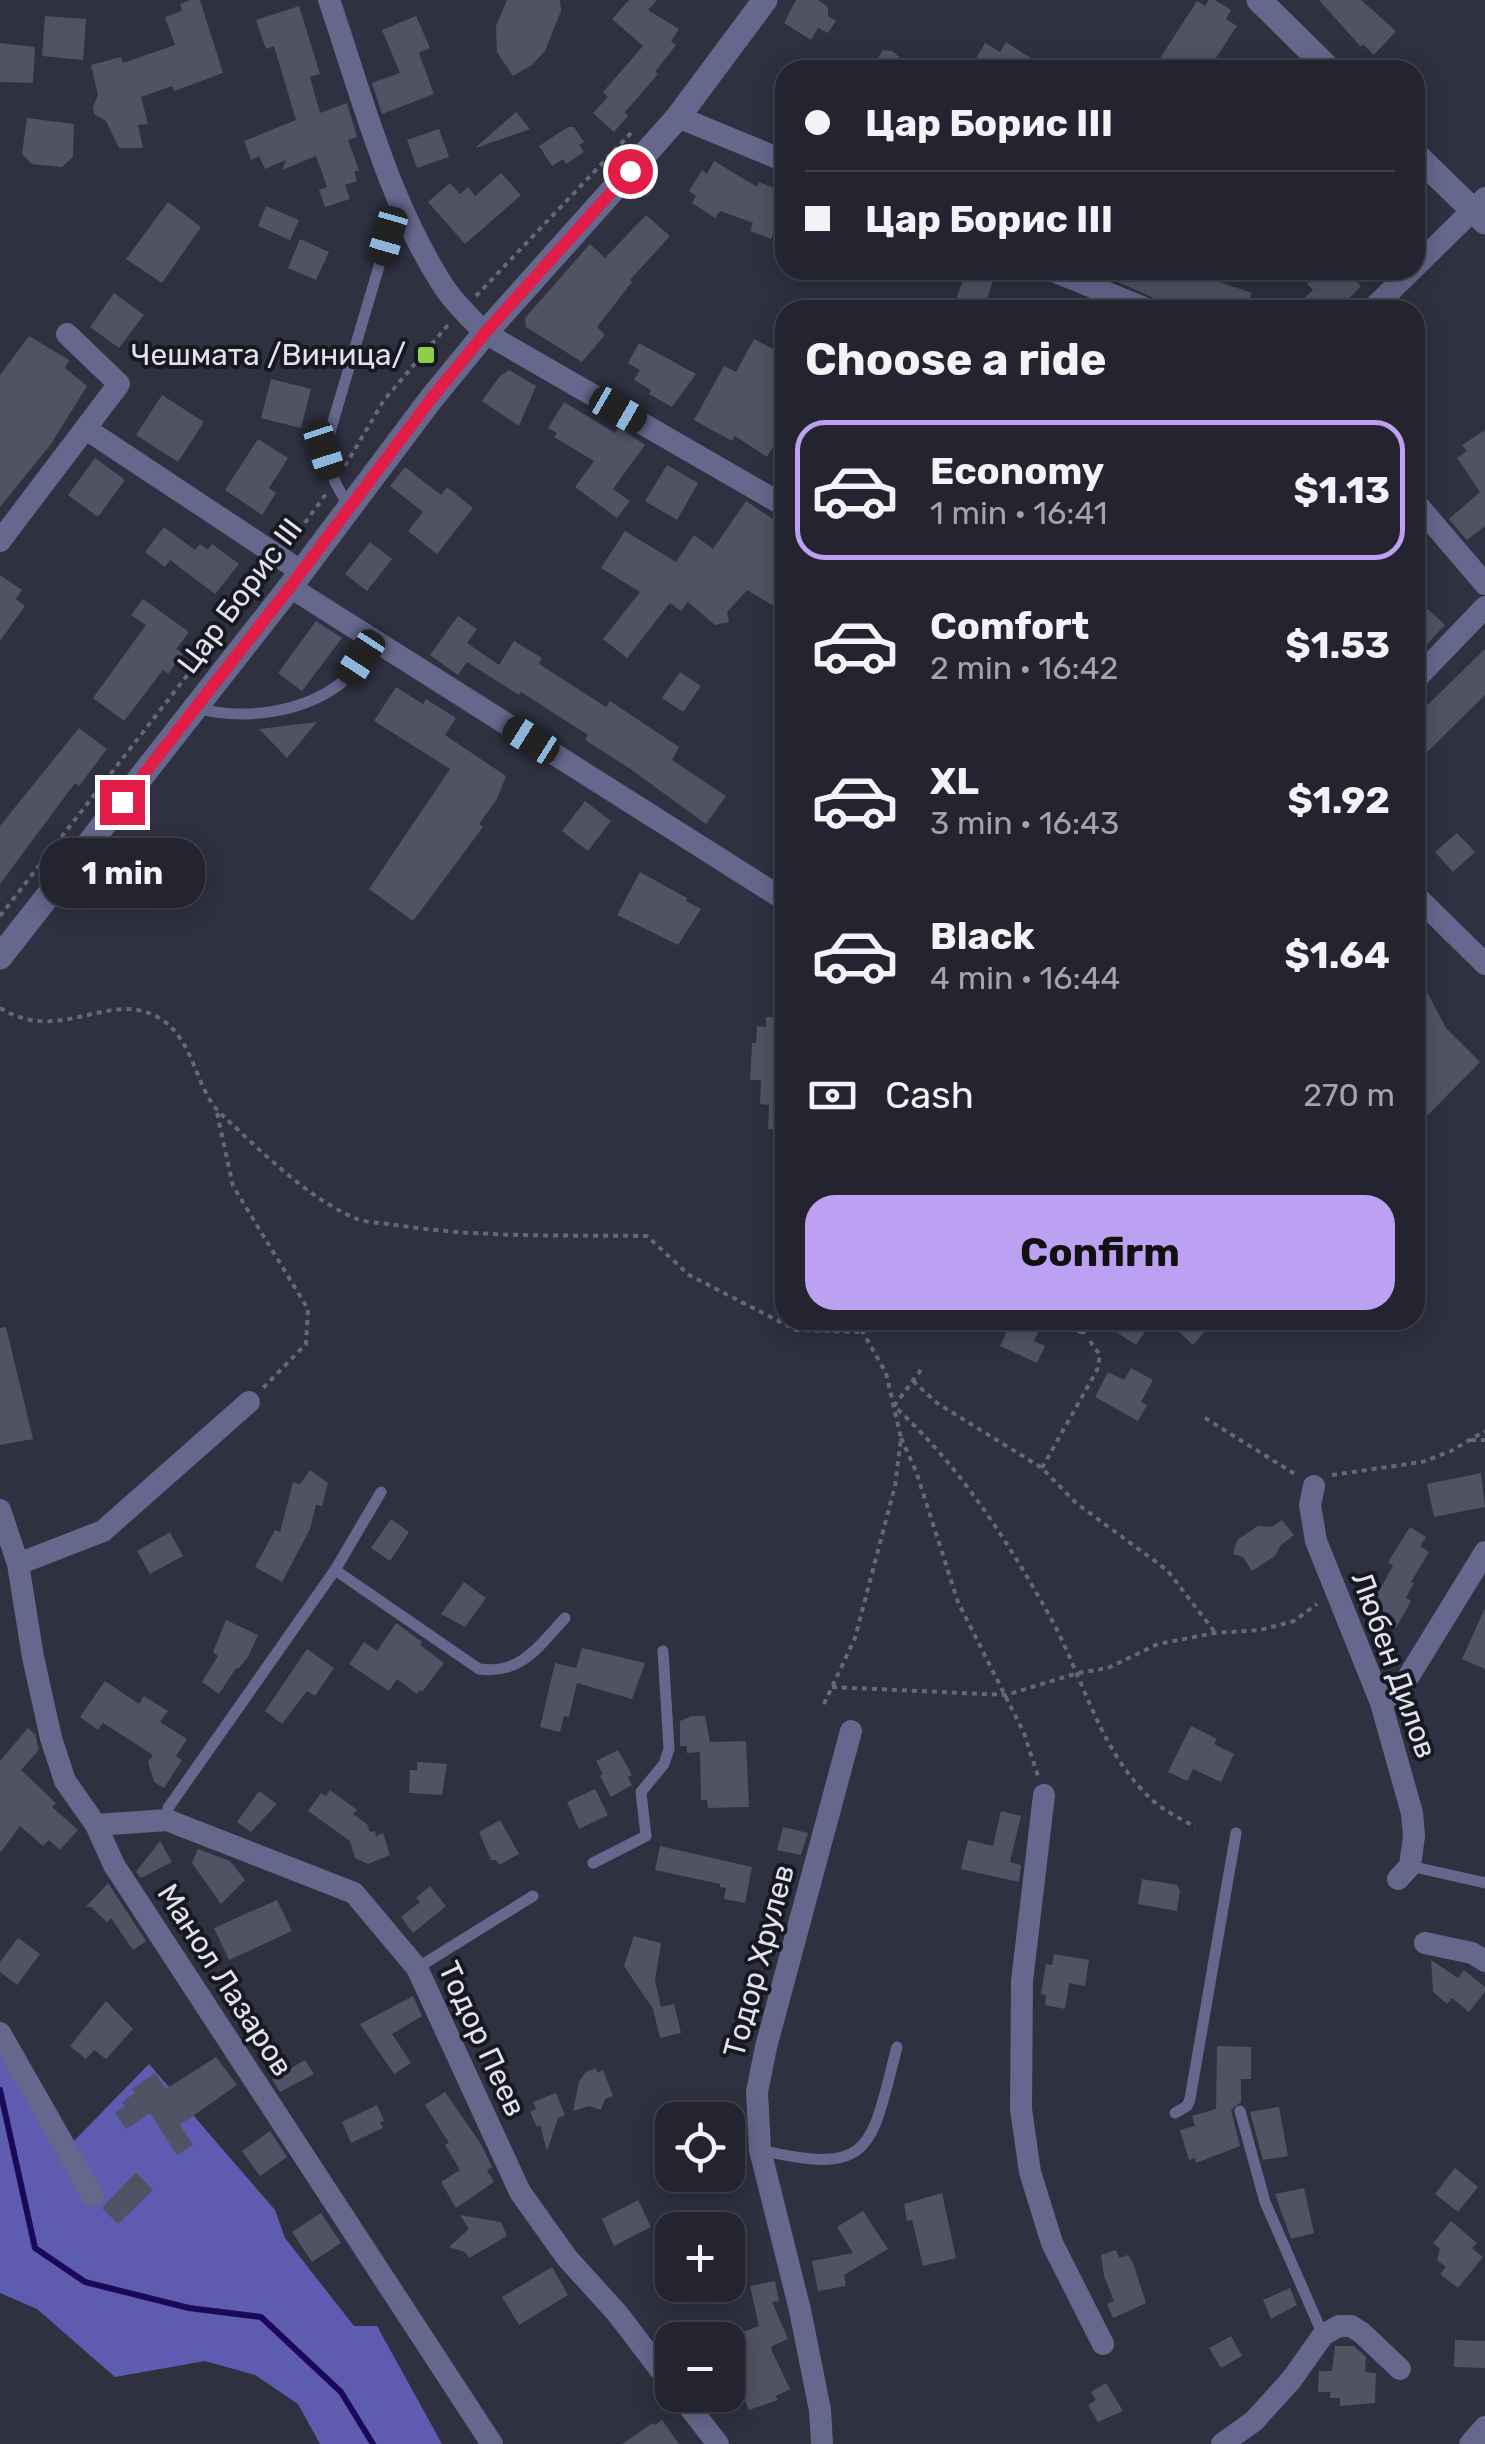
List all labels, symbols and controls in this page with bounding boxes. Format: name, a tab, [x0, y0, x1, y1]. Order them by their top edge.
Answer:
text: Цар Борис III	[865, 100, 1113, 146]
route start	[608, 149, 653, 194]
text: Цар Борис III	[865, 196, 1113, 242]
car	[365, 203, 411, 269]
text: Choose a ride	[805, 333, 1107, 386]
place label: Чешмата /Виница/	[131, 337, 406, 373]
marker: Чешмата /Виница/	[415, 344, 437, 366]
car	[585, 382, 651, 438]
car	[300, 417, 348, 483]
icon: car	[810, 445, 900, 535]
text: Economy	[930, 448, 1104, 494]
text: $1.13	[1293, 467, 1390, 513]
text: 1 min · 16:41	[930, 494, 1107, 532]
street label: Цар Борис III	[170, 511, 310, 681]
icon: car	[810, 600, 900, 690]
text: Comfort	[930, 603, 1089, 649]
text: $1.53	[1285, 622, 1390, 668]
car	[332, 625, 390, 691]
text: 2 min · 16:42	[930, 649, 1118, 687]
car	[498, 711, 564, 769]
icon: car	[810, 755, 900, 845]
text: XL	[930, 758, 979, 804]
text: $1.92	[1287, 777, 1390, 823]
route end	[100, 780, 145, 825]
text: 3 min · 16:43	[930, 804, 1119, 842]
callout: 1 min	[39, 837, 204, 907]
text: 1 min	[82, 854, 163, 892]
icon: car	[810, 910, 900, 1000]
text: Black	[930, 913, 1035, 959]
text: $1.64	[1284, 932, 1390, 978]
text: 4 min · 16:44	[930, 959, 1120, 997]
icon: cash	[805, 1068, 860, 1123]
text: Cash	[885, 1072, 974, 1118]
text: 270 m	[1303, 1076, 1395, 1114]
button: Confirm	[805, 1195, 1395, 1310]
street label: Любен Дилов	[1344, 1567, 1444, 1763]
street label: Тодор Хрулев	[716, 1861, 802, 2061]
street label: Манол Лазаров	[149, 1877, 301, 2083]
street label: Тодор Пеев	[430, 1956, 534, 2122]
map controls	[655, 2102, 745, 2412]
button: locate	[655, 2102, 745, 2192]
button: +	[655, 2212, 745, 2302]
button: −	[655, 2322, 745, 2412]

